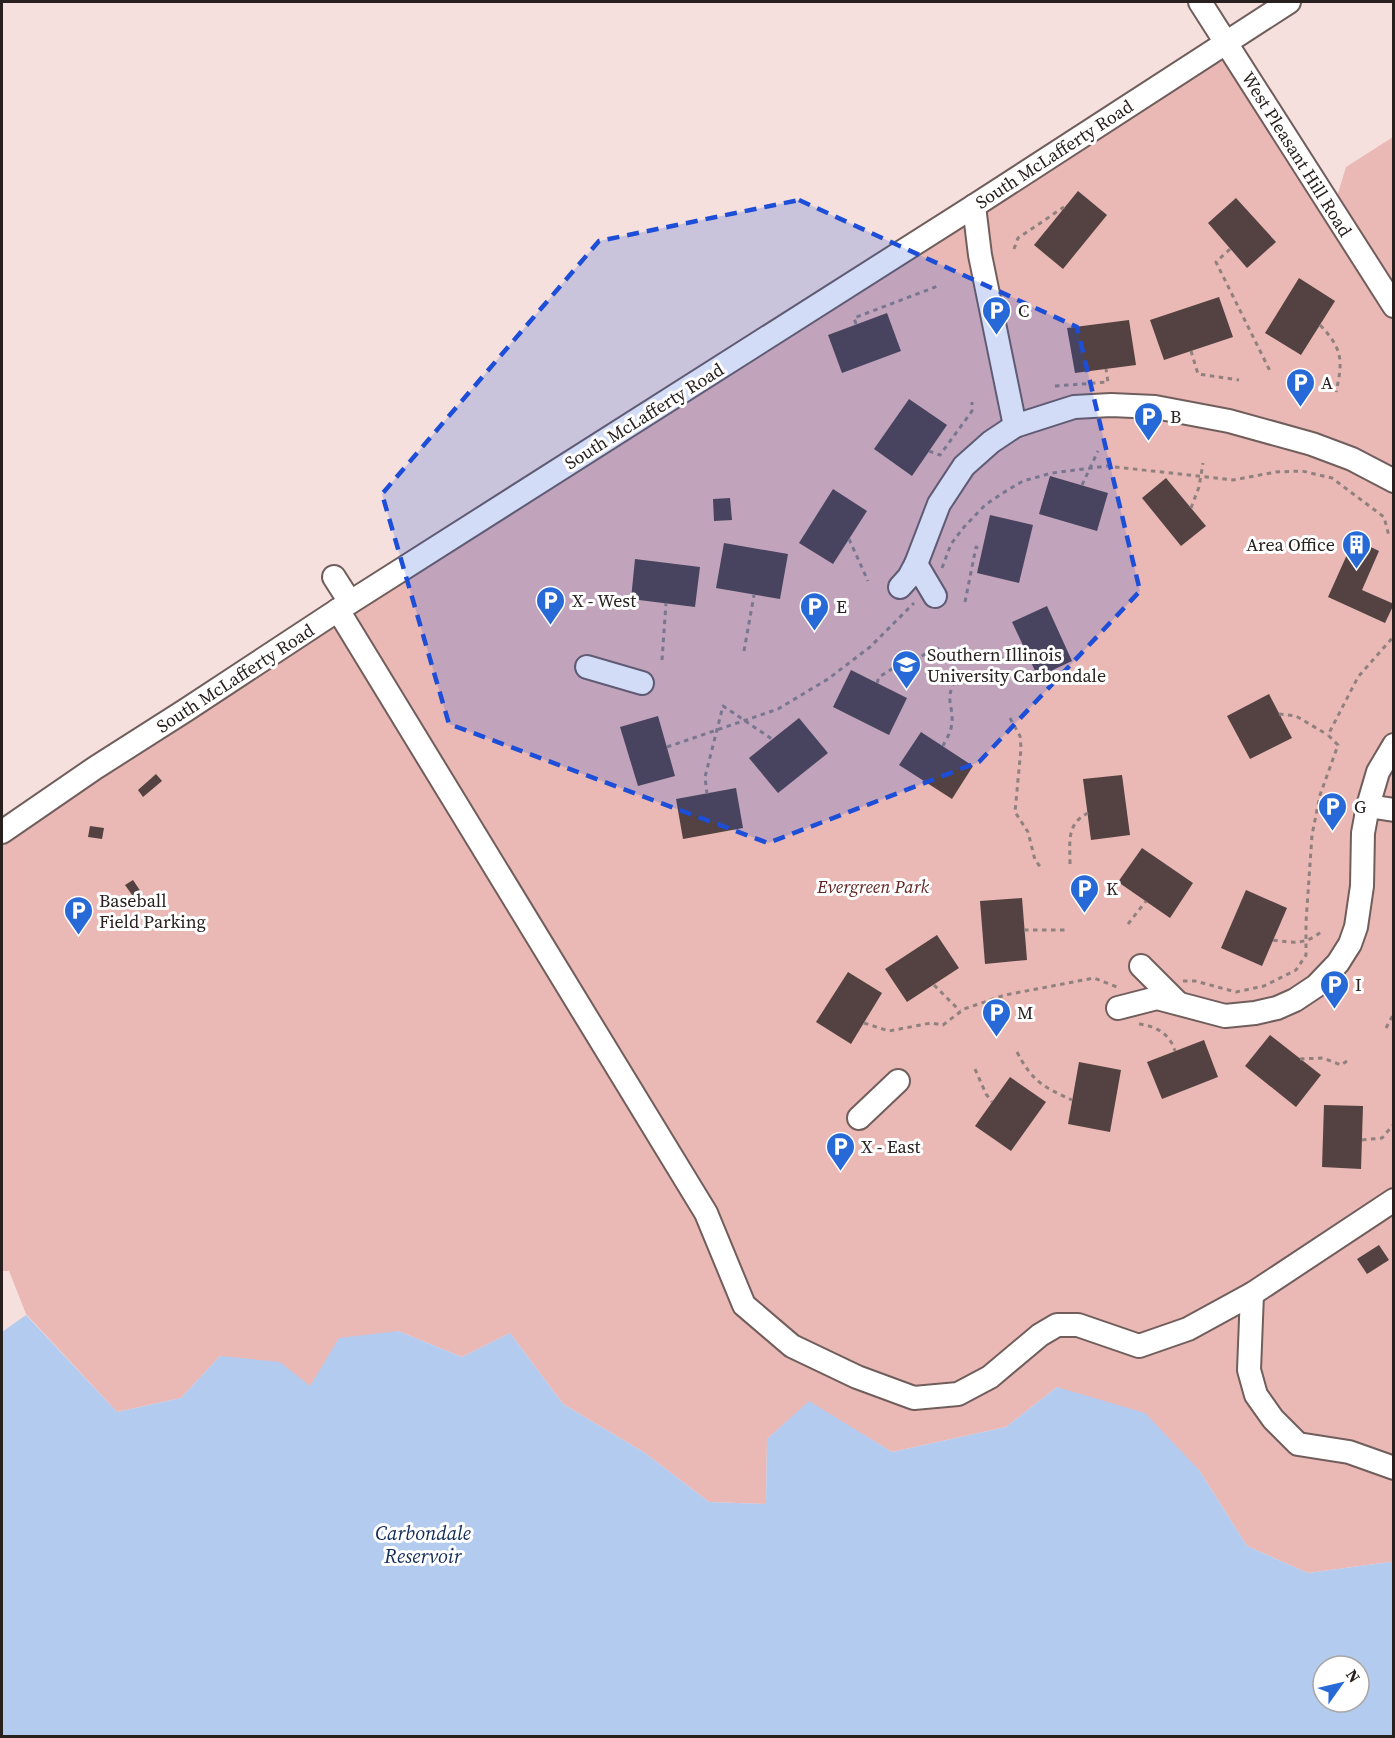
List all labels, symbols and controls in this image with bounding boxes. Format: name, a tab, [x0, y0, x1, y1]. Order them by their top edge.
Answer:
street label: West Pleasant Hill Road	[1236, 67, 1358, 241]
street label: South McLafferty Road	[970, 94, 1138, 214]
parking icon: C	[981, 294, 1013, 336]
place label: C	[1018, 298, 1029, 323]
street label: South McLafferty Road	[560, 357, 728, 475]
parking icon: A	[1284, 366, 1316, 408]
place label: A	[1321, 370, 1333, 395]
parking icon: B	[1133, 400, 1165, 442]
place label: B	[1170, 404, 1181, 429]
building icon: Area Office	[1340, 528, 1372, 570]
place label: Area Office	[1246, 532, 1335, 557]
parking icon: X - West	[535, 584, 567, 626]
place label: X - West	[572, 588, 636, 613]
parking icon: E	[799, 590, 831, 632]
place label: E	[836, 594, 847, 619]
street label: South McLafferty Road	[151, 618, 319, 738]
place label: Southern Illinois University Carbondale	[927, 642, 1106, 688]
school or university icon: Southern Illinois University Carbondale	[890, 648, 922, 690]
parking icon: G	[1317, 790, 1349, 832]
place label: G	[1354, 794, 1366, 819]
parking icon: K	[1069, 872, 1101, 914]
park label: Evergreen Park	[816, 874, 929, 899]
place label: K	[1106, 876, 1118, 901]
place label: Baseball Field Parking	[99, 888, 206, 934]
parking icon: Baseball Field Parking	[62, 894, 94, 936]
parking icon: I	[1318, 968, 1350, 1010]
place label: I	[1355, 972, 1362, 997]
parking icon: M	[980, 996, 1012, 1038]
place label: M	[1017, 1000, 1033, 1025]
parking icon: X - East	[824, 1130, 856, 1172]
place label: X - East	[861, 1134, 920, 1159]
water label: Carbondale Reservoir	[375, 1519, 471, 1570]
north arrow	[1311, 1654, 1371, 1714]
text: N	[1341, 1665, 1366, 1687]

